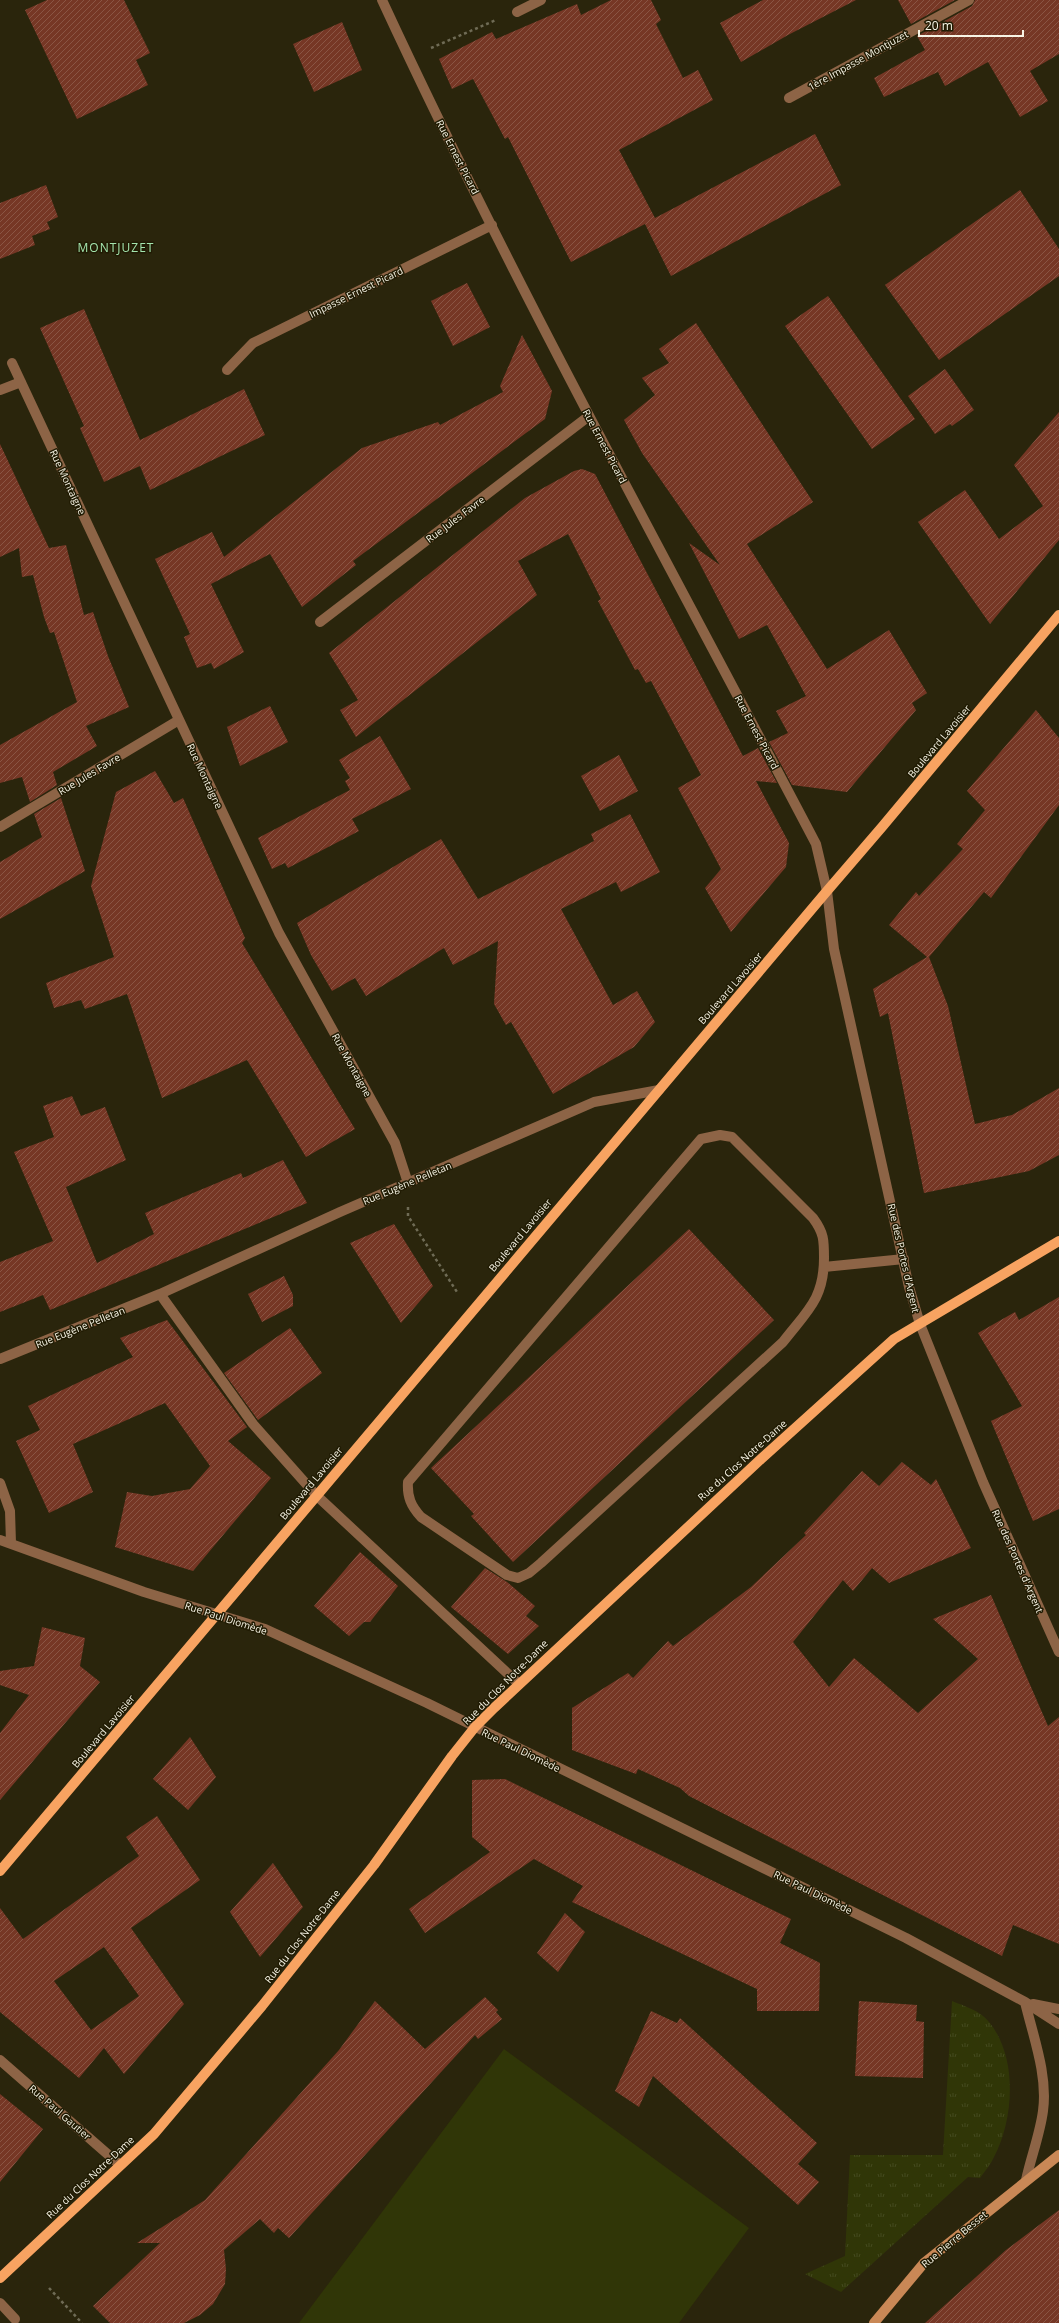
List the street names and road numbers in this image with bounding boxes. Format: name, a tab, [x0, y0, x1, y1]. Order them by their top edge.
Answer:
street label: 1ère Impasse Montjuzet	[805, 26, 911, 93]
street label: Rue Ernest Picard	[433, 117, 483, 197]
street label: Impasse Ernest Picard	[307, 263, 405, 321]
street label: Rue Ernest Picard	[580, 407, 630, 485]
street label: Rue Montaigne	[47, 447, 89, 517]
street label: Rue Jules Favre	[423, 492, 488, 546]
street label: Rue Ernest Picard	[732, 693, 782, 771]
street label: Boulevard Lavoisier	[904, 701, 974, 781]
street label: Rue Montaigne	[184, 741, 226, 811]
street label: Rue Jules Favre	[55, 750, 123, 798]
street label: Boulevard Lavoisier	[695, 949, 765, 1027]
street label: Rue Montaigne	[329, 1031, 375, 1100]
street label: Rue Eugène Pelletan	[360, 1158, 454, 1208]
street label: Boulevard Lavoisier	[485, 1195, 555, 1275]
street label: Rue des Portes d'Argent	[885, 1202, 923, 1314]
street label: Rue Eugène Pelletan	[33, 1303, 127, 1351]
street label: Rue du Clos Notre-Dame	[694, 1416, 790, 1504]
street label: Boulevard Lavoisier	[276, 1443, 346, 1523]
street label: Rue des Portes d'Argent	[989, 1507, 1047, 1615]
street label: Rue Paul Diomède	[183, 1598, 269, 1638]
street label: Rue du Clos Notre-Dame	[459, 1636, 551, 1728]
street label: Boulevard Lavoisier	[68, 1691, 138, 1771]
street label: Rue Paul Diomède	[479, 1725, 563, 1775]
street label: Rue Paul Diomède	[771, 1867, 855, 1917]
street label: Rue du Clos Notre-Dame	[261, 1886, 343, 1986]
street label: Rue Paul Gautier	[26, 2081, 94, 2143]
street label: Rue du Clos Notre-Dame	[43, 2132, 137, 2221]
street label: Rue Pierre Besset	[918, 2207, 990, 2271]

